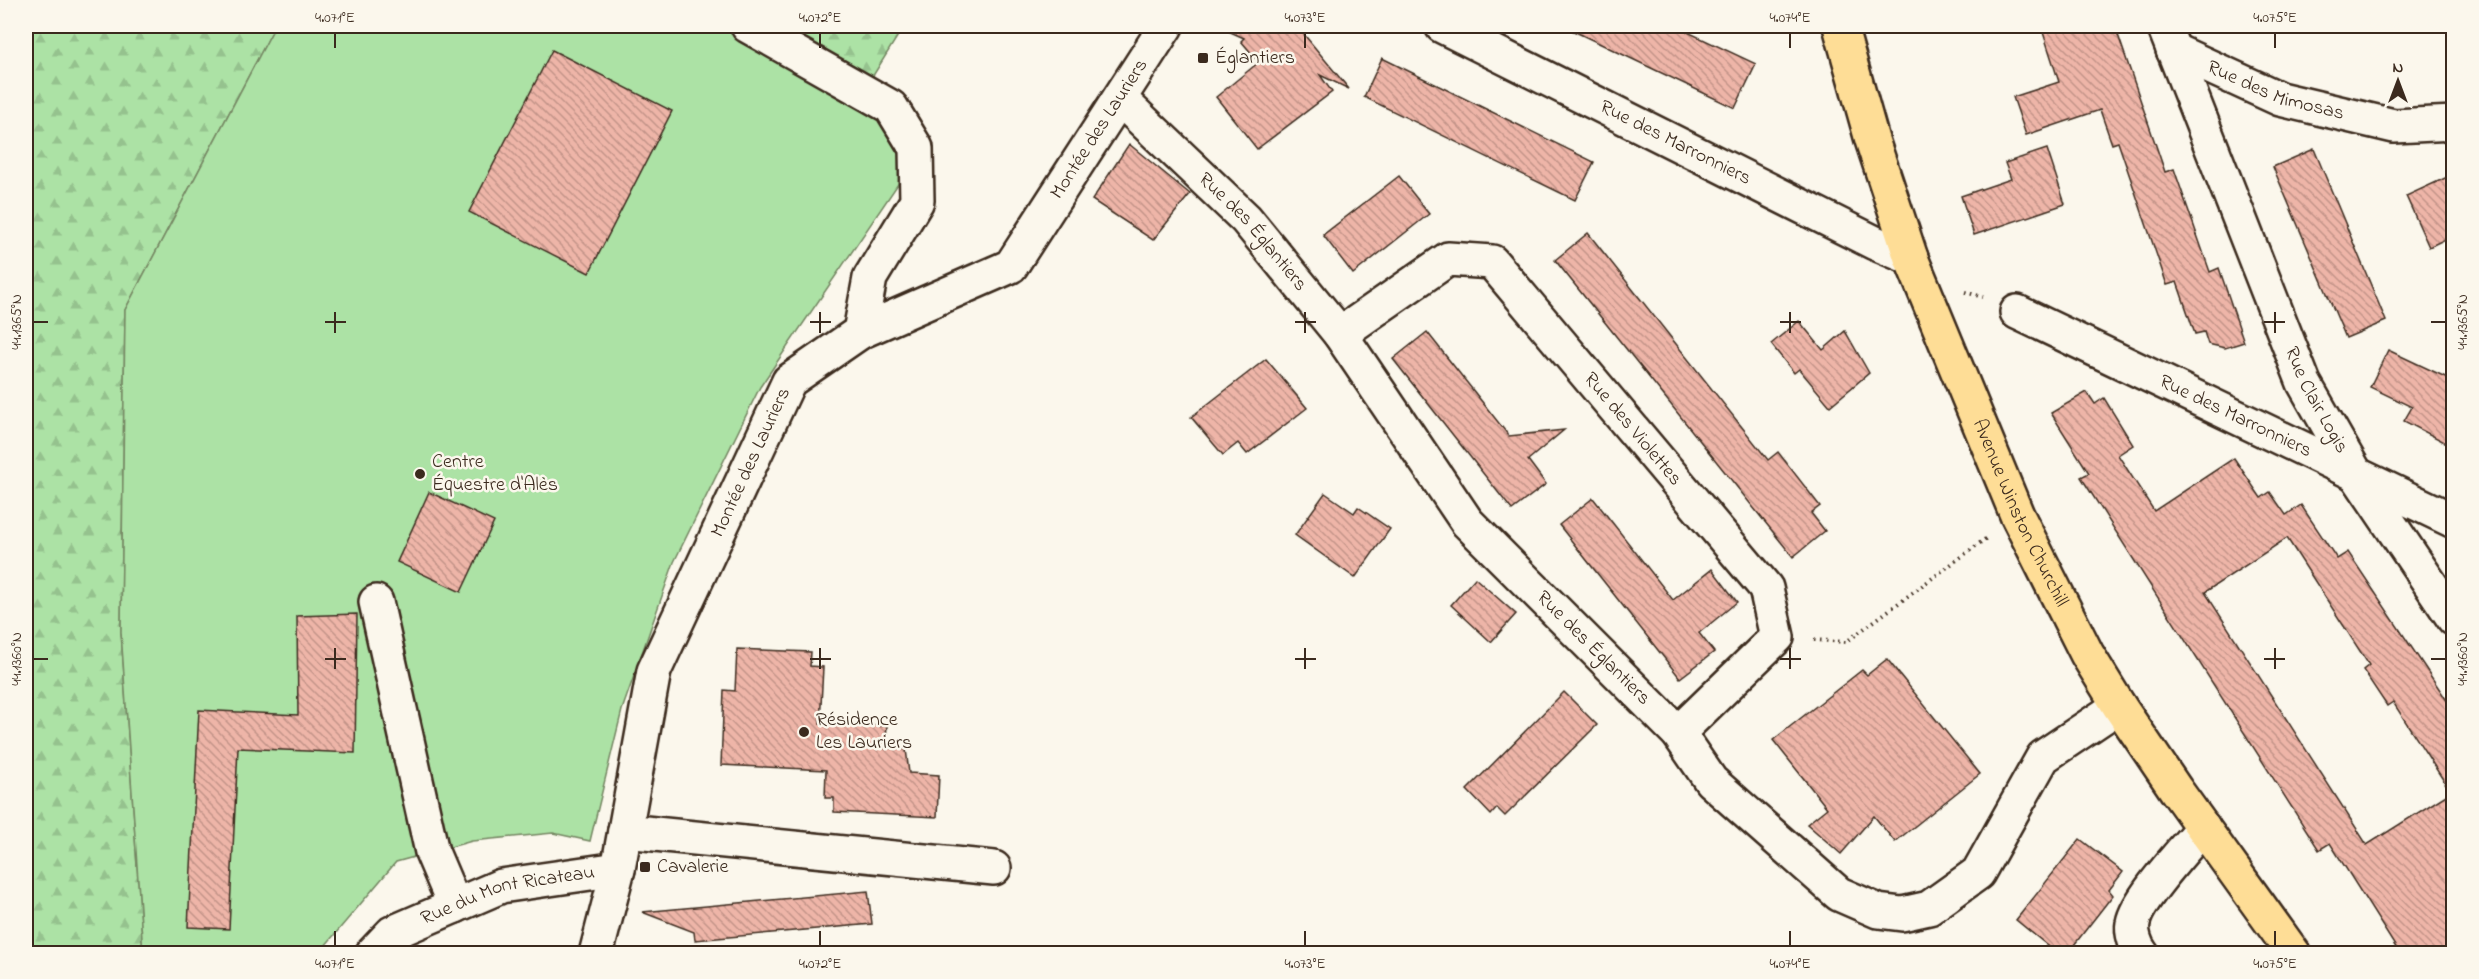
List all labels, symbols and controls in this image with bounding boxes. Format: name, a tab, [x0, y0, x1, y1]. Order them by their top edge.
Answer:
text: 4.071°E	[315, 7, 355, 29]
text: 4.072°E	[799, 7, 841, 29]
text: 4.073°E	[1284, 7, 1326, 29]
text: 4.074°E	[1769, 7, 1811, 29]
text: 4.075°E	[2253, 7, 2297, 29]
place label: Églantiers	[1215, 44, 1295, 74]
marker: Églantiers	[1196, 51, 1210, 65]
north arrow	[2368, 51, 2428, 111]
street label: Montée des Lauriers	[1043, 53, 1156, 205]
street label: Rue des Mimosas	[2202, 53, 2347, 128]
text: N	[2393, 56, 2404, 80]
street label: Rue des Marronniers	[1594, 93, 1756, 193]
street label: Rue des Églantiers	[1191, 166, 1314, 298]
text: 44.1365°N	[6, 294, 28, 350]
text: 44.1365°N	[2452, 294, 2474, 350]
street label: Rue Clair Logis	[2277, 342, 2356, 459]
street label: Rue des Violettes	[1576, 366, 1689, 492]
street label: Rue des Marronniers	[2154, 367, 2317, 465]
street label: Montée des Lauriers	[704, 383, 798, 542]
street label: Avenue Winston Churchill	[1964, 415, 2075, 612]
place label: Centre Équestre d'Alès	[432, 448, 558, 500]
marker: Centre Équestre d'Alès	[413, 467, 427, 481]
street label: Rue des Églantiers	[1529, 584, 1657, 712]
text: 44.1360°N	[6, 632, 28, 686]
text: 44.1360°N	[2452, 632, 2474, 686]
place label: Résidence Les Lauriers	[816, 706, 912, 758]
marker: Résidence Les Lauriers	[797, 725, 811, 739]
place label: Cavalerie	[657, 853, 728, 882]
street label: Rue du Mont Ricateau	[416, 858, 597, 933]
marker: Cavalerie	[638, 860, 652, 874]
text: 4.071°E	[315, 953, 355, 975]
text: 4.072°E	[799, 953, 841, 975]
text: 4.073°E	[1284, 953, 1326, 975]
text: 4.074°E	[1769, 953, 1811, 975]
text: 4.075°E	[2253, 953, 2297, 975]

